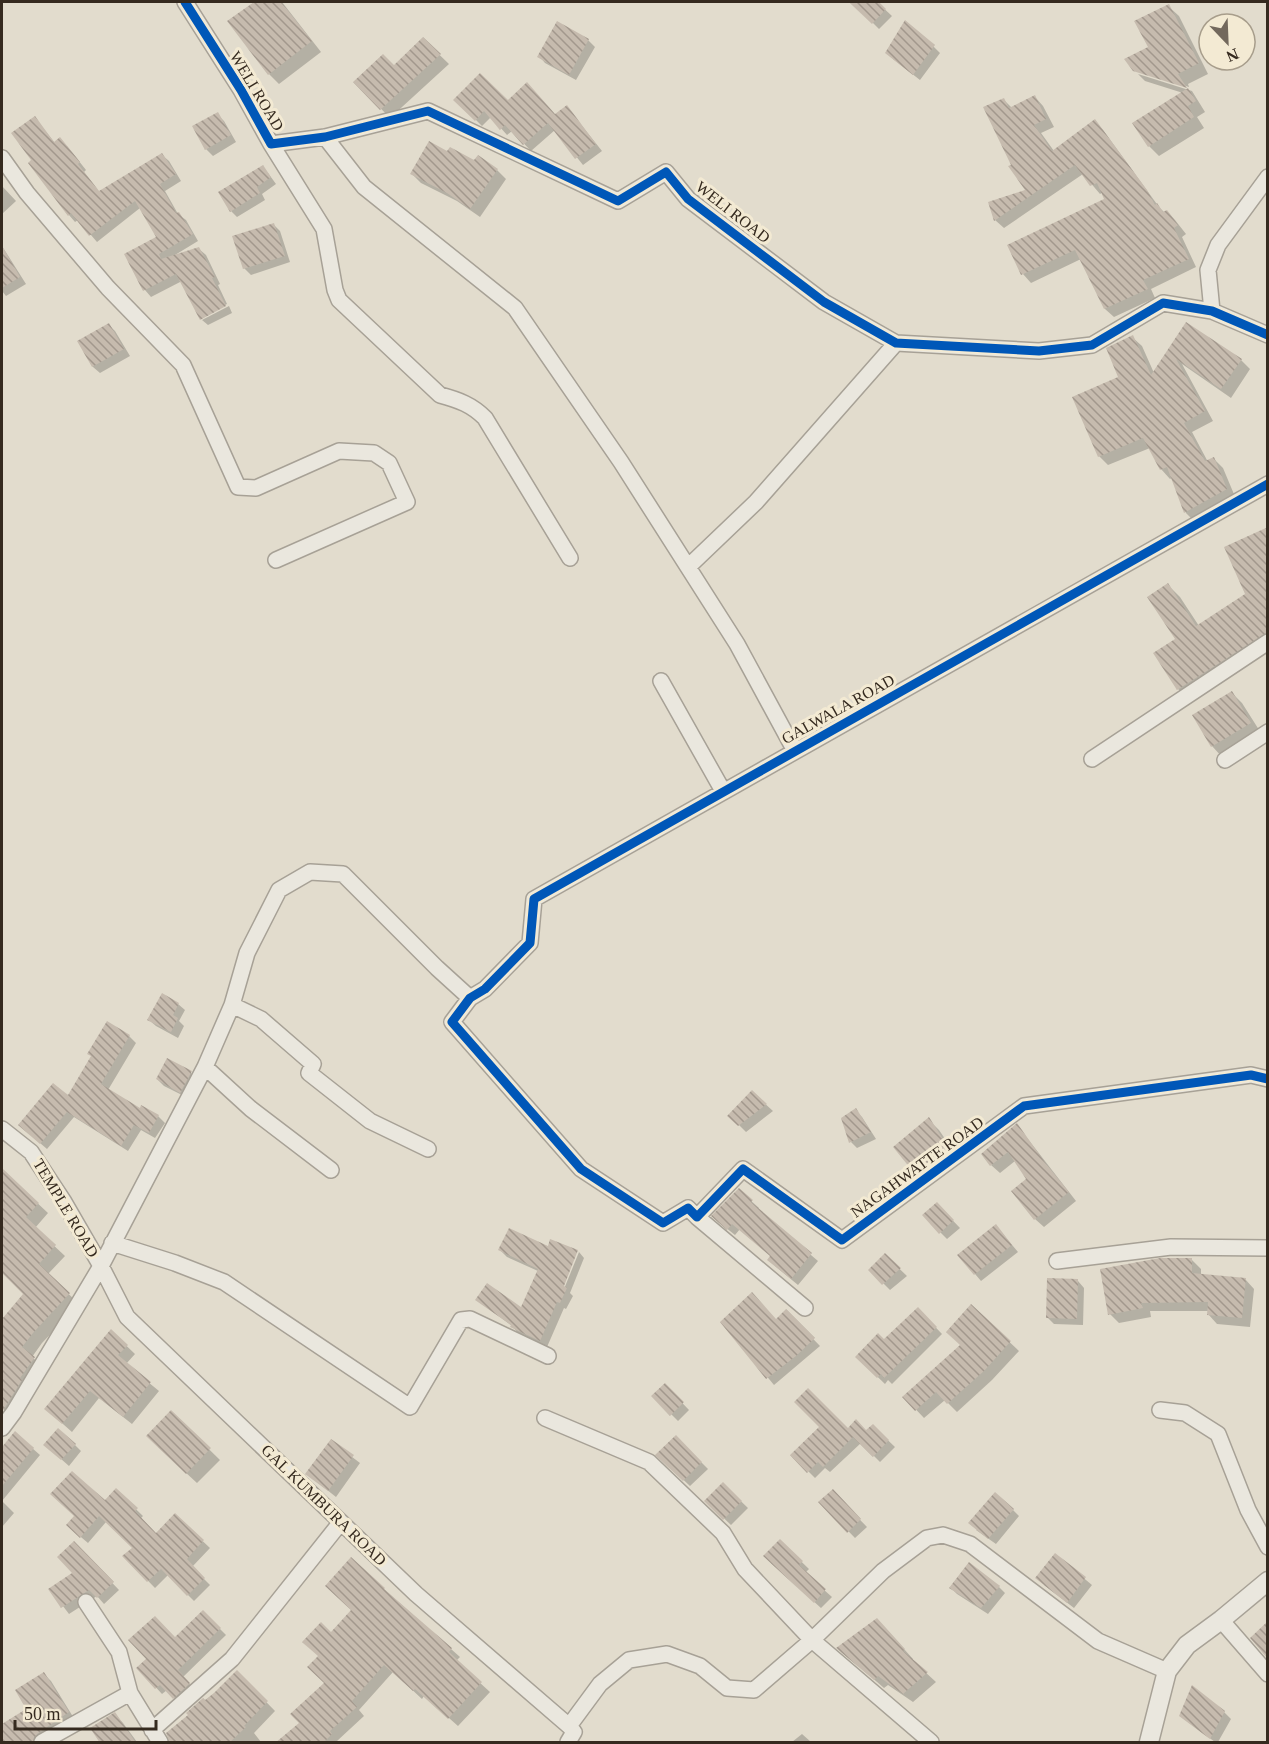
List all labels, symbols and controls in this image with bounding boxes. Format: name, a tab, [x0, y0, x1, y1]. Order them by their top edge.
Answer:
north arrow	[1197, 12, 1257, 72]
text: N	[1224, 45, 1241, 66]
street label: WELI ROAD	[227, 48, 287, 134]
street label: WELI ROAD	[693, 178, 773, 246]
street label: GALWALA ROAD	[779, 671, 897, 747]
street label: NAGAHWATTE ROAD	[847, 1113, 987, 1221]
street label: TEMPLE ROAD	[30, 1156, 102, 1260]
street label: GAL KUMBURA ROAD	[258, 1441, 390, 1569]
scale bar	[15, 1693, 156, 1731]
text: 50 m	[24, 1704, 61, 1724]

